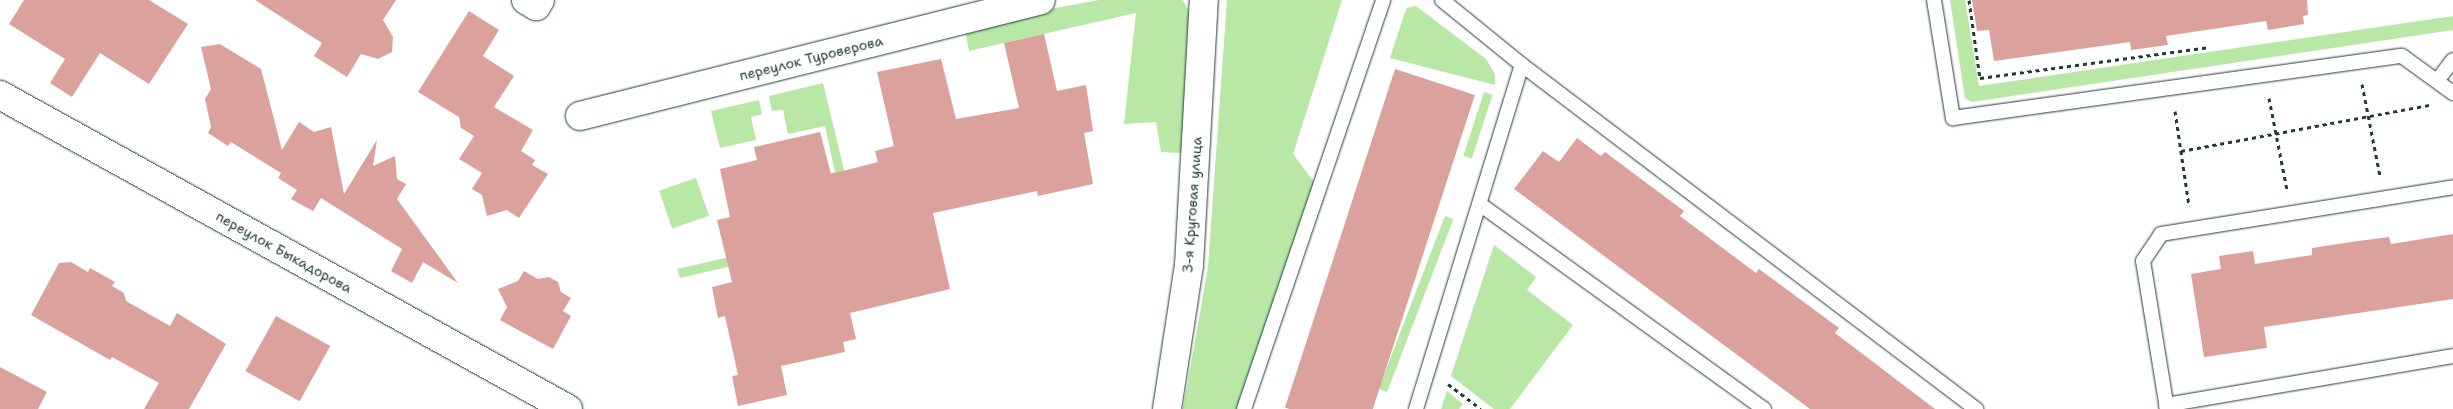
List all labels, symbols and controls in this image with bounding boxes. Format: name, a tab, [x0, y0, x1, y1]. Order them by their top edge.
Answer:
street label: переулок Туроверова	[737, 32, 885, 84]
street label: 3-я Круговая улица	[1179, 136, 1205, 274]
street label: переулок Быкадорова	[213, 208, 355, 296]

